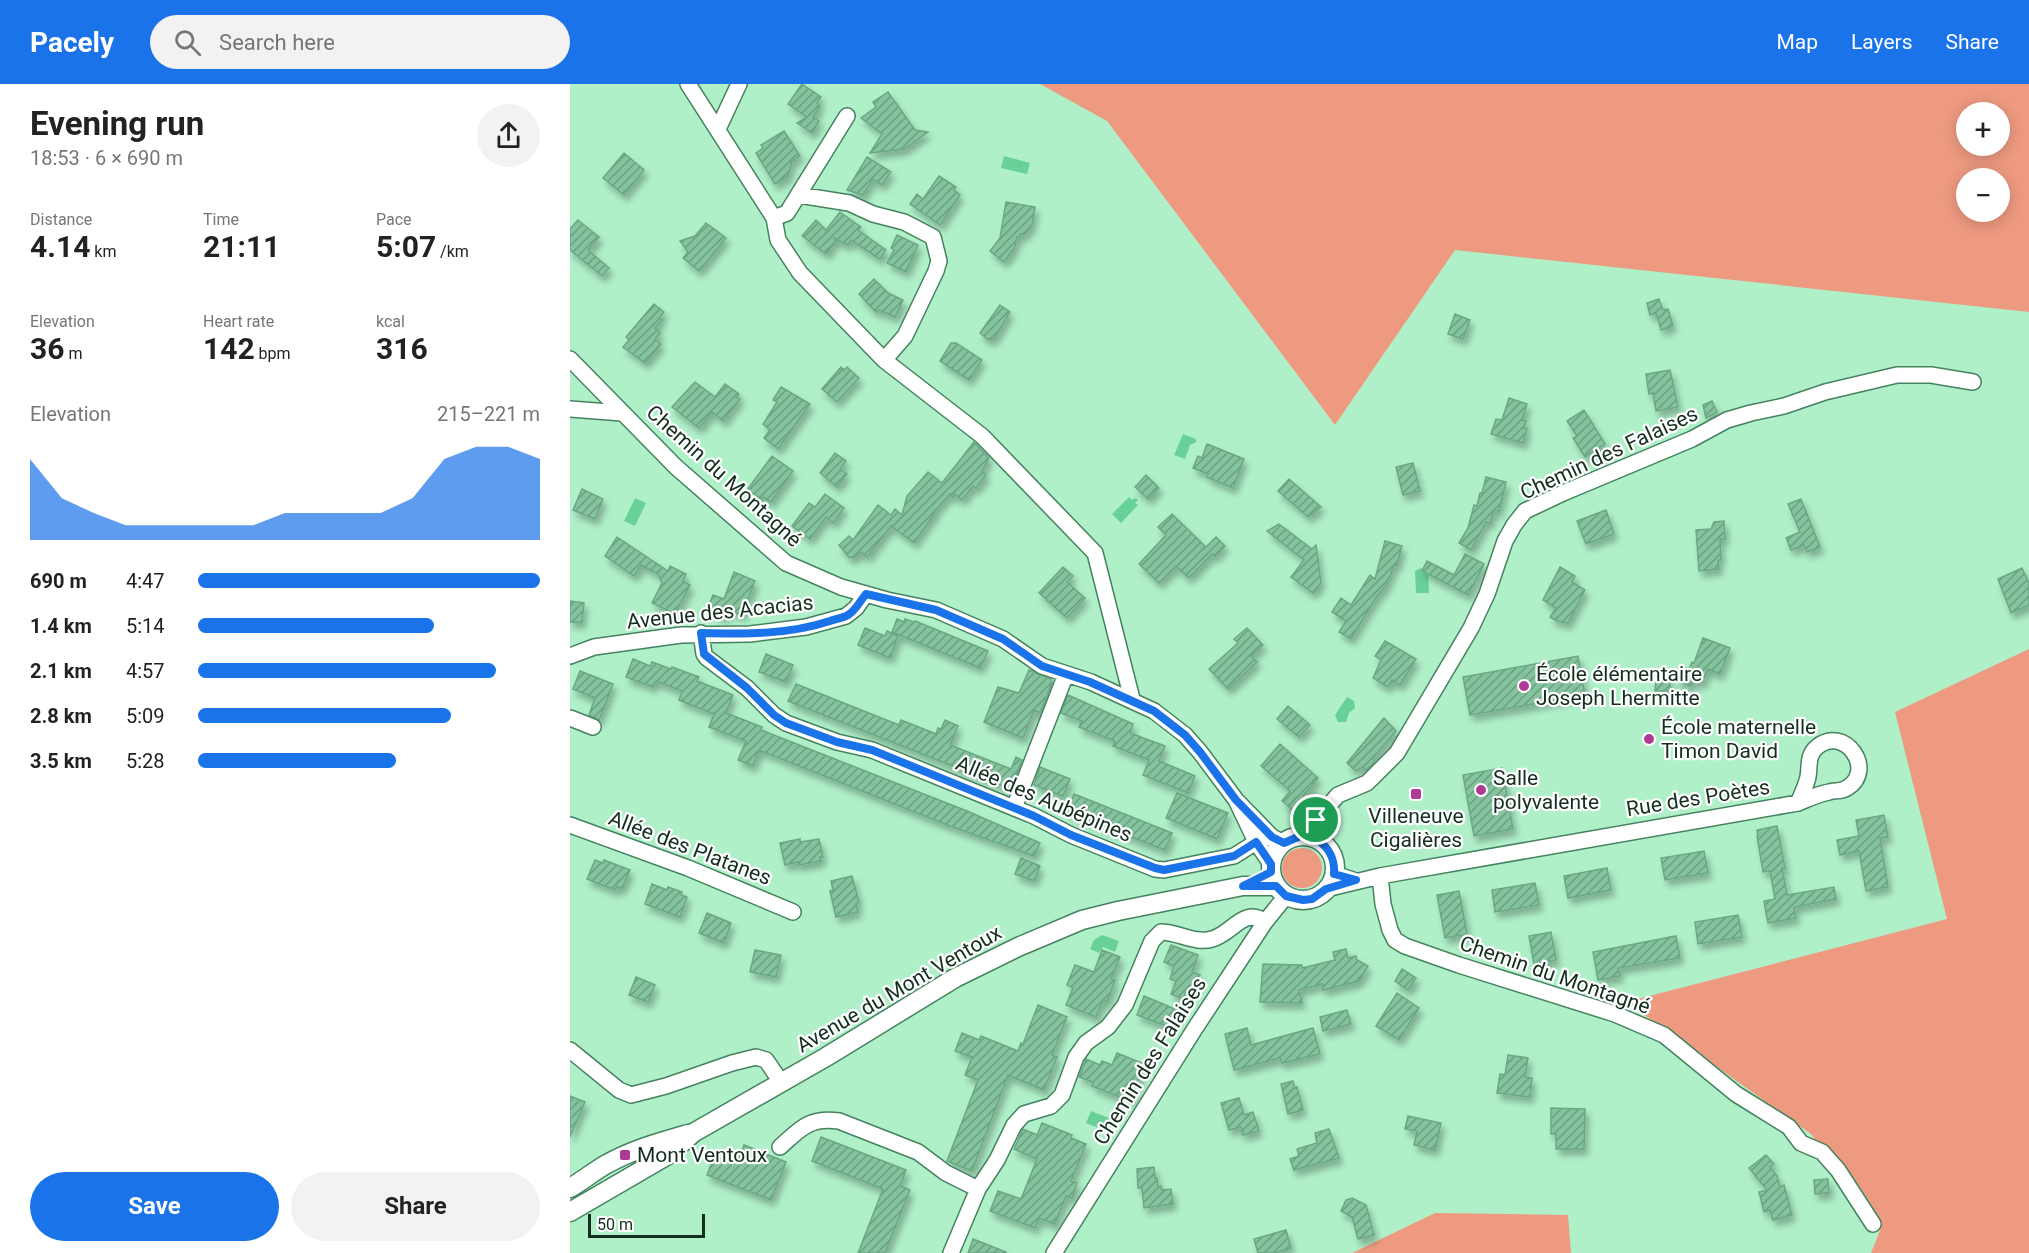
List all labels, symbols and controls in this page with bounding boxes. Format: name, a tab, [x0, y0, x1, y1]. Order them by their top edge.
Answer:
search box	[150, 15, 570, 69]
text: Pacely	[30, 26, 114, 59]
icon: search	[171, 26, 204, 59]
text: Search here	[219, 30, 335, 55]
text: Map	[1776, 30, 1818, 54]
text: Layers	[1851, 30, 1912, 54]
text: Share	[1945, 30, 1999, 54]
map controls	[1956, 102, 2010, 222]
button: +	[1956, 102, 2010, 156]
text: Evening run	[30, 104, 204, 143]
button: share	[477, 104, 540, 167]
text: 18:53 · 6 × 690 m	[30, 146, 183, 170]
button: −	[1956, 168, 2010, 222]
text: Distance	[30, 210, 92, 229]
text: Time	[203, 210, 239, 229]
text: Pace	[376, 210, 412, 229]
text: 4.14	[30, 229, 90, 264]
text: 21:11	[203, 229, 280, 264]
text: 5:07	[376, 229, 436, 264]
text: km	[90, 242, 116, 261]
text: /km	[436, 242, 469, 261]
text: Elevation	[30, 312, 95, 331]
text: Heart rate	[203, 312, 274, 331]
text: kcal	[376, 312, 405, 331]
text: 36	[30, 331, 64, 366]
text: 142	[203, 331, 255, 366]
text: 316	[376, 331, 428, 366]
text: m	[64, 344, 82, 363]
text: bpm	[255, 344, 291, 363]
street label: Chemin du Montagné	[642, 400, 806, 552]
street label: Chemin des Falaises	[1517, 401, 1701, 505]
text: Elevation	[30, 402, 111, 426]
text: 215–221 m	[437, 402, 540, 426]
text: 690 m	[30, 569, 87, 593]
text: 4:47	[126, 569, 165, 593]
street label: Avenue des Acacias	[626, 590, 814, 634]
text: 1.4 km	[30, 614, 92, 638]
text: 5:14	[126, 614, 165, 638]
text: 2.1 km	[30, 659, 92, 683]
text: 4:57	[126, 659, 165, 683]
place label: École élémentaire Joseph Lhermitte	[1536, 662, 1702, 710]
marker: École élémentaire Joseph Lhermitte	[1517, 679, 1531, 693]
text: 2.8 km	[30, 704, 92, 728]
text: 5:09	[126, 704, 165, 728]
place label: École maternelle Timon David	[1661, 715, 1816, 763]
marker: École maternelle Timon David	[1642, 732, 1656, 746]
text: 3.5 km	[30, 749, 92, 773]
text: 5:28	[126, 749, 165, 773]
street label: Allée des Aubépines	[952, 751, 1136, 847]
place label: Salle polyvalente	[1493, 766, 1599, 814]
street label: Rue des Poètes	[1625, 775, 1771, 821]
marker: Salle polyvalente	[1474, 783, 1488, 797]
marker: Villeneuve Cigalières	[1409, 787, 1423, 801]
pin	[1290, 794, 1341, 845]
icon: arrive	[1299, 803, 1332, 836]
place label: Villeneuve Cigalières	[1368, 804, 1464, 852]
street label: Allée des Platanes	[605, 806, 775, 890]
street label: Avenue du Mont Ventoux	[792, 920, 1006, 1058]
street label: Chemin du Montagné	[1457, 931, 1653, 1019]
street label: Chemin des Falaises	[1089, 973, 1211, 1149]
place label: Mont Ventoux	[637, 1143, 767, 1167]
marker: Mont Ventoux	[618, 1148, 632, 1162]
button: Save	[30, 1172, 279, 1241]
button: Share	[291, 1172, 540, 1241]
scale bar	[588, 1211, 705, 1238]
text: 50 m	[597, 1215, 633, 1234]

